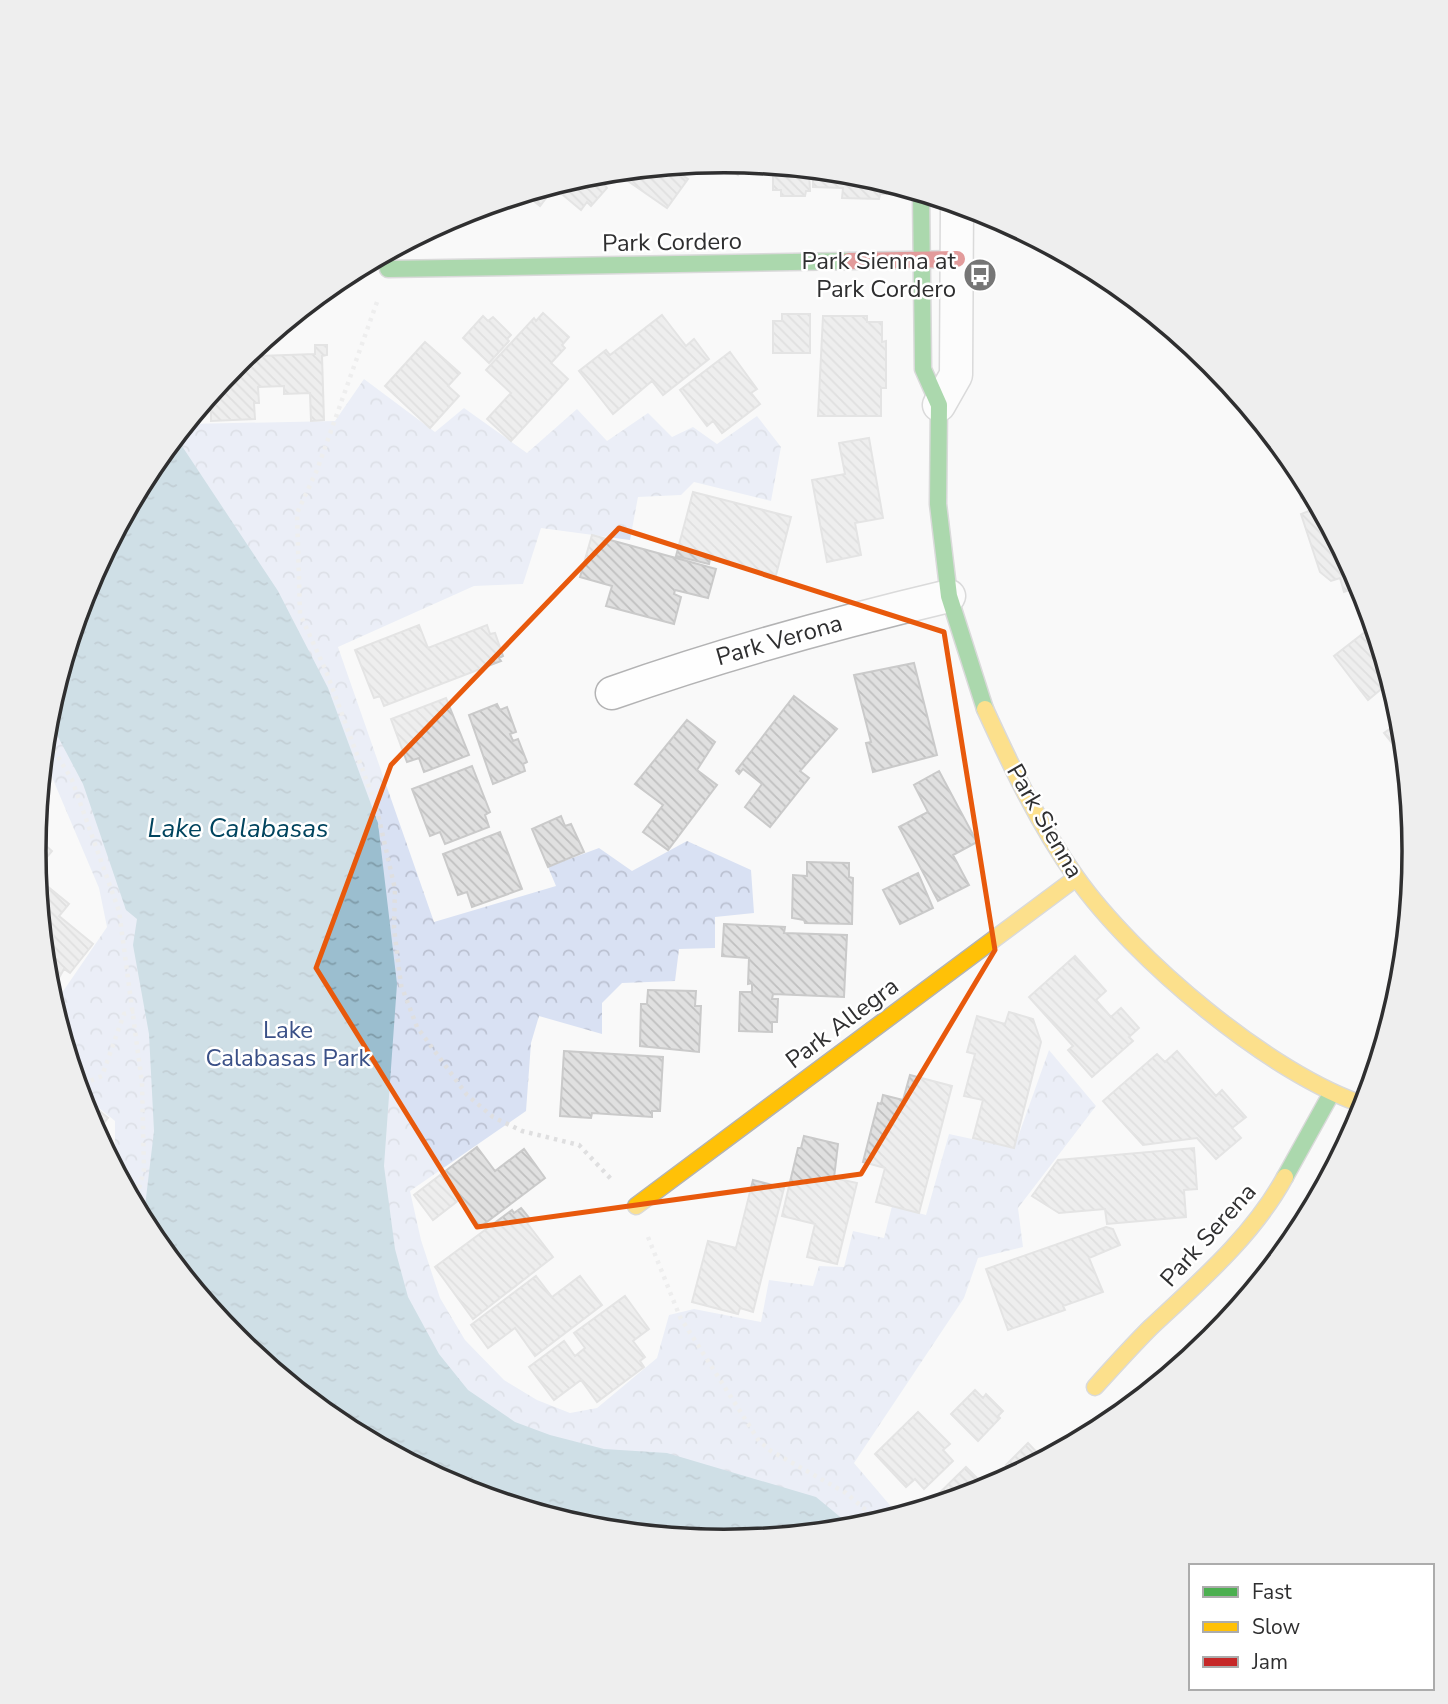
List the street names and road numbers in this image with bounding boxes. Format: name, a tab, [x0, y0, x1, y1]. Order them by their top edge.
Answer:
street label: Park Cordero	[602, 225, 742, 259]
street label: Park Verona	[712, 607, 846, 673]
street label: Park Sienna	[999, 758, 1091, 884]
street label: Park Allegra	[779, 970, 905, 1076]
street label: Park Serena	[1153, 1176, 1263, 1294]

